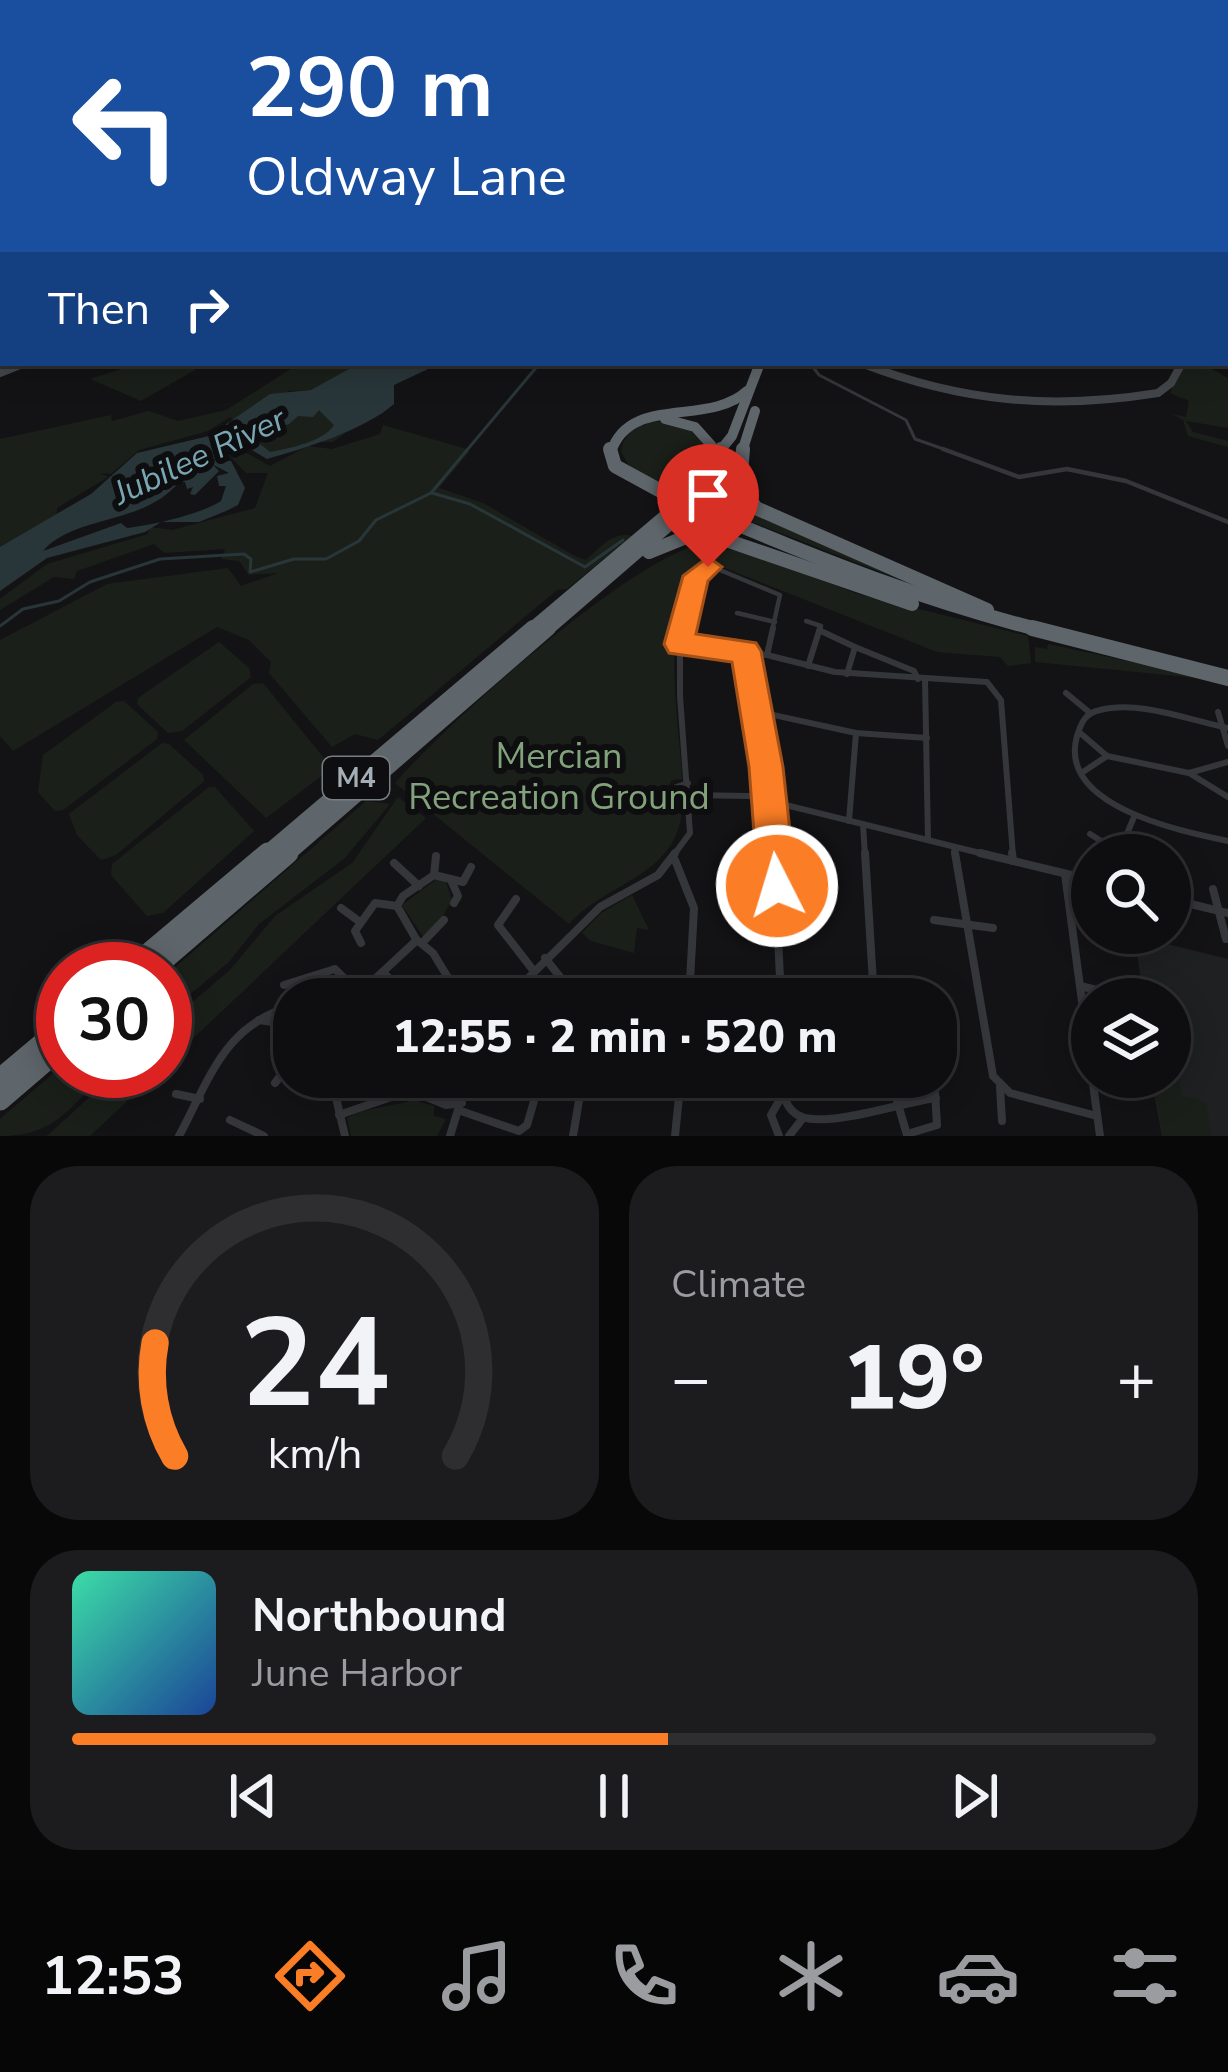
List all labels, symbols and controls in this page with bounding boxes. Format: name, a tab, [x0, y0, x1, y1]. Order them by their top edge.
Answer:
text: 290 m	[246, 31, 494, 146]
icon: left	[48, 48, 204, 204]
text: Oldway Lane	[246, 140, 567, 214]
icon: right	[174, 276, 240, 342]
text: Then	[48, 279, 150, 340]
water label: Jubilee River	[104, 396, 294, 517]
pin	[657, 444, 759, 567]
icon: arrive	[675, 462, 741, 528]
park label: Mercian Recreation Ground	[408, 732, 710, 822]
road number: M4	[323, 757, 389, 799]
position arrow	[714, 823, 840, 949]
map controls	[1071, 834, 1191, 1098]
button: search	[1071, 834, 1191, 954]
speed limit sign: 30	[36, 942, 192, 1098]
button: layers	[1071, 978, 1191, 1098]
text: 12:55 · 2 min · 520 m	[392, 1007, 838, 1068]
text: Climate	[671, 1258, 806, 1311]
text: 24	[240, 1279, 389, 1449]
text: 19°	[842, 1317, 985, 1440]
text: −	[671, 1334, 711, 1424]
text: +	[1116, 1334, 1156, 1424]
text: km/h	[267, 1425, 362, 1483]
text: Northbound	[252, 1586, 506, 1647]
text: June Harbor	[252, 1647, 462, 1700]
icon: previous	[220, 1763, 286, 1829]
icon: pause	[581, 1763, 647, 1829]
icon: next	[942, 1763, 1008, 1829]
icon: directions	[268, 1934, 352, 2018]
icon: music	[435, 1934, 519, 2018]
icon: phone	[602, 1934, 686, 2018]
icon: climate	[769, 1934, 853, 2018]
icon: car	[936, 1934, 1020, 2018]
icon: filters	[1103, 1934, 1187, 2018]
text: 12:53	[42, 1939, 185, 2013]

